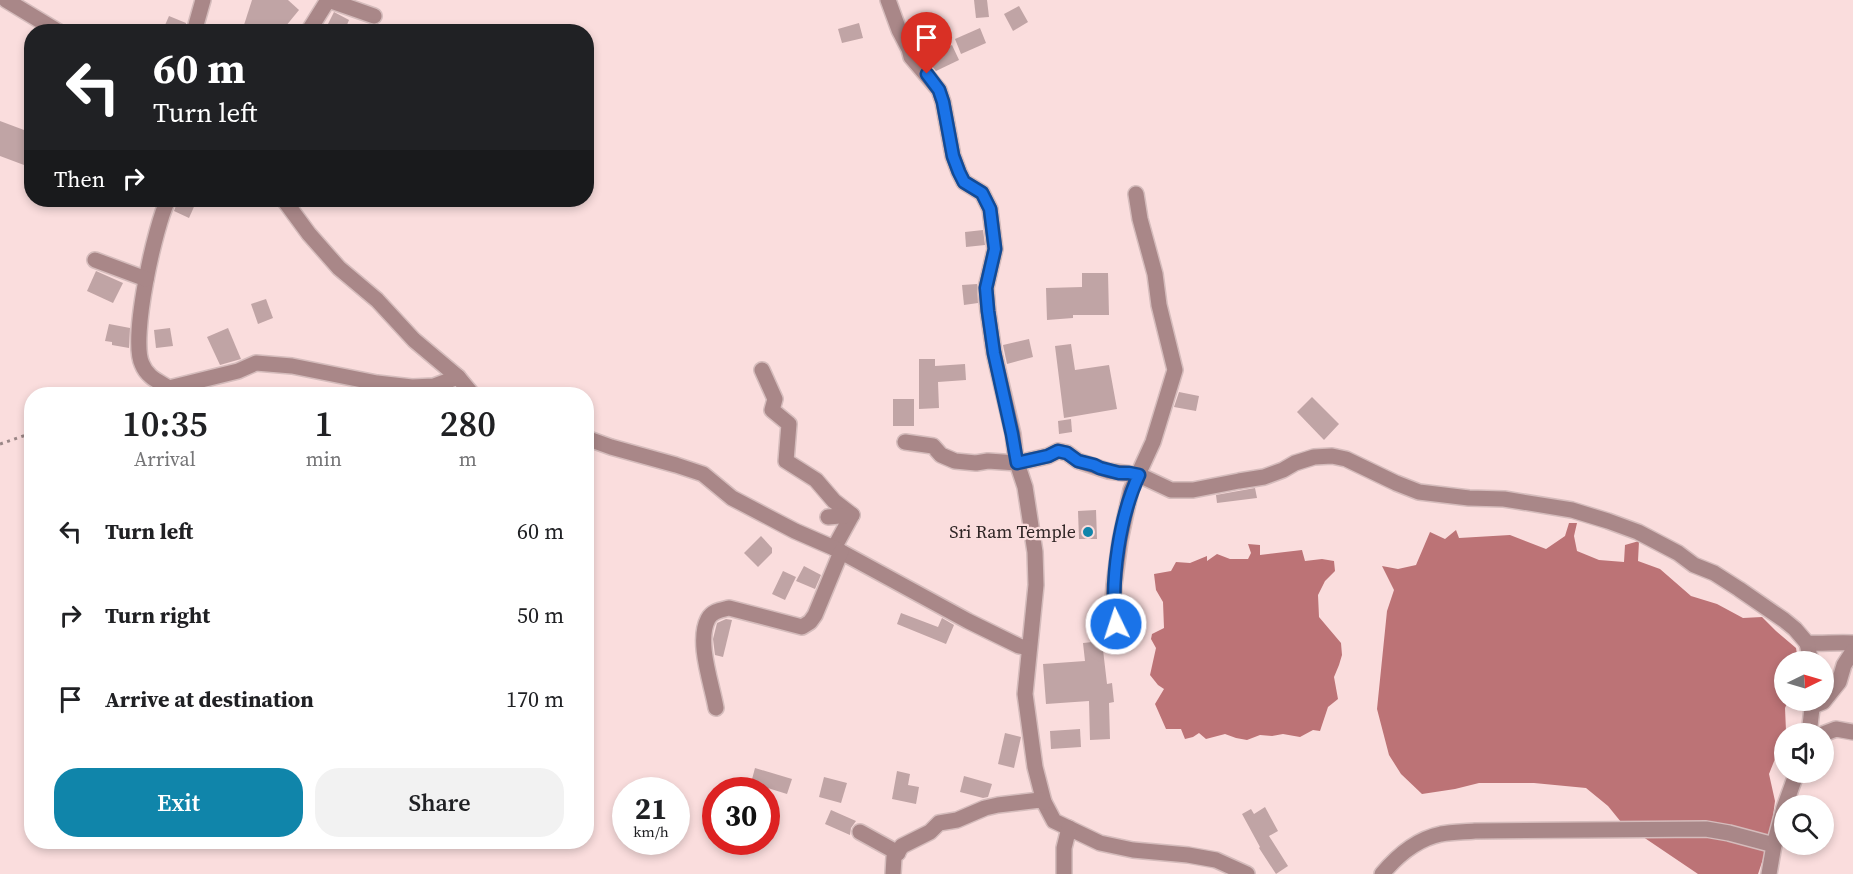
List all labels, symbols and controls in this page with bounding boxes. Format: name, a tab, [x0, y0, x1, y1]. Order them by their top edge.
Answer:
pin	[901, 12, 952, 74]
icon: arrive	[910, 21, 943, 54]
text: 60 m	[153, 39, 246, 97]
icon: left	[54, 48, 132, 126]
text: Turn left	[153, 94, 257, 131]
icon: right	[117, 162, 150, 195]
text: Then	[54, 164, 105, 194]
text: 10:35	[122, 399, 208, 448]
text: 1	[314, 399, 333, 448]
text: 280	[440, 399, 496, 448]
text: Arrival	[134, 445, 196, 473]
text: min	[306, 445, 342, 473]
text: m	[459, 445, 477, 473]
icon: left	[54, 515, 87, 548]
text: Turn left	[105, 516, 193, 546]
text: 60 m	[517, 516, 564, 546]
place label: Sri Ram Temple	[949, 519, 1076, 544]
marker: Sri Ram Temple	[1081, 525, 1095, 539]
position arrow	[1084, 592, 1148, 656]
icon: right	[54, 599, 87, 632]
text: Turn right	[105, 600, 210, 630]
text: 50 m	[517, 600, 564, 630]
north arrow	[1774, 651, 1834, 711]
map controls	[1774, 651, 1834, 855]
icon: arrive	[54, 683, 87, 716]
text: Arrive at destination	[105, 684, 314, 714]
text: 170 m	[506, 684, 564, 714]
button: sound	[1774, 723, 1834, 783]
button: Exit	[54, 768, 303, 837]
button: Share	[315, 768, 564, 837]
speed limit sign: 30	[702, 777, 780, 855]
text: 21	[635, 788, 667, 829]
button: search	[1774, 795, 1834, 855]
text: km/h	[633, 821, 669, 842]

